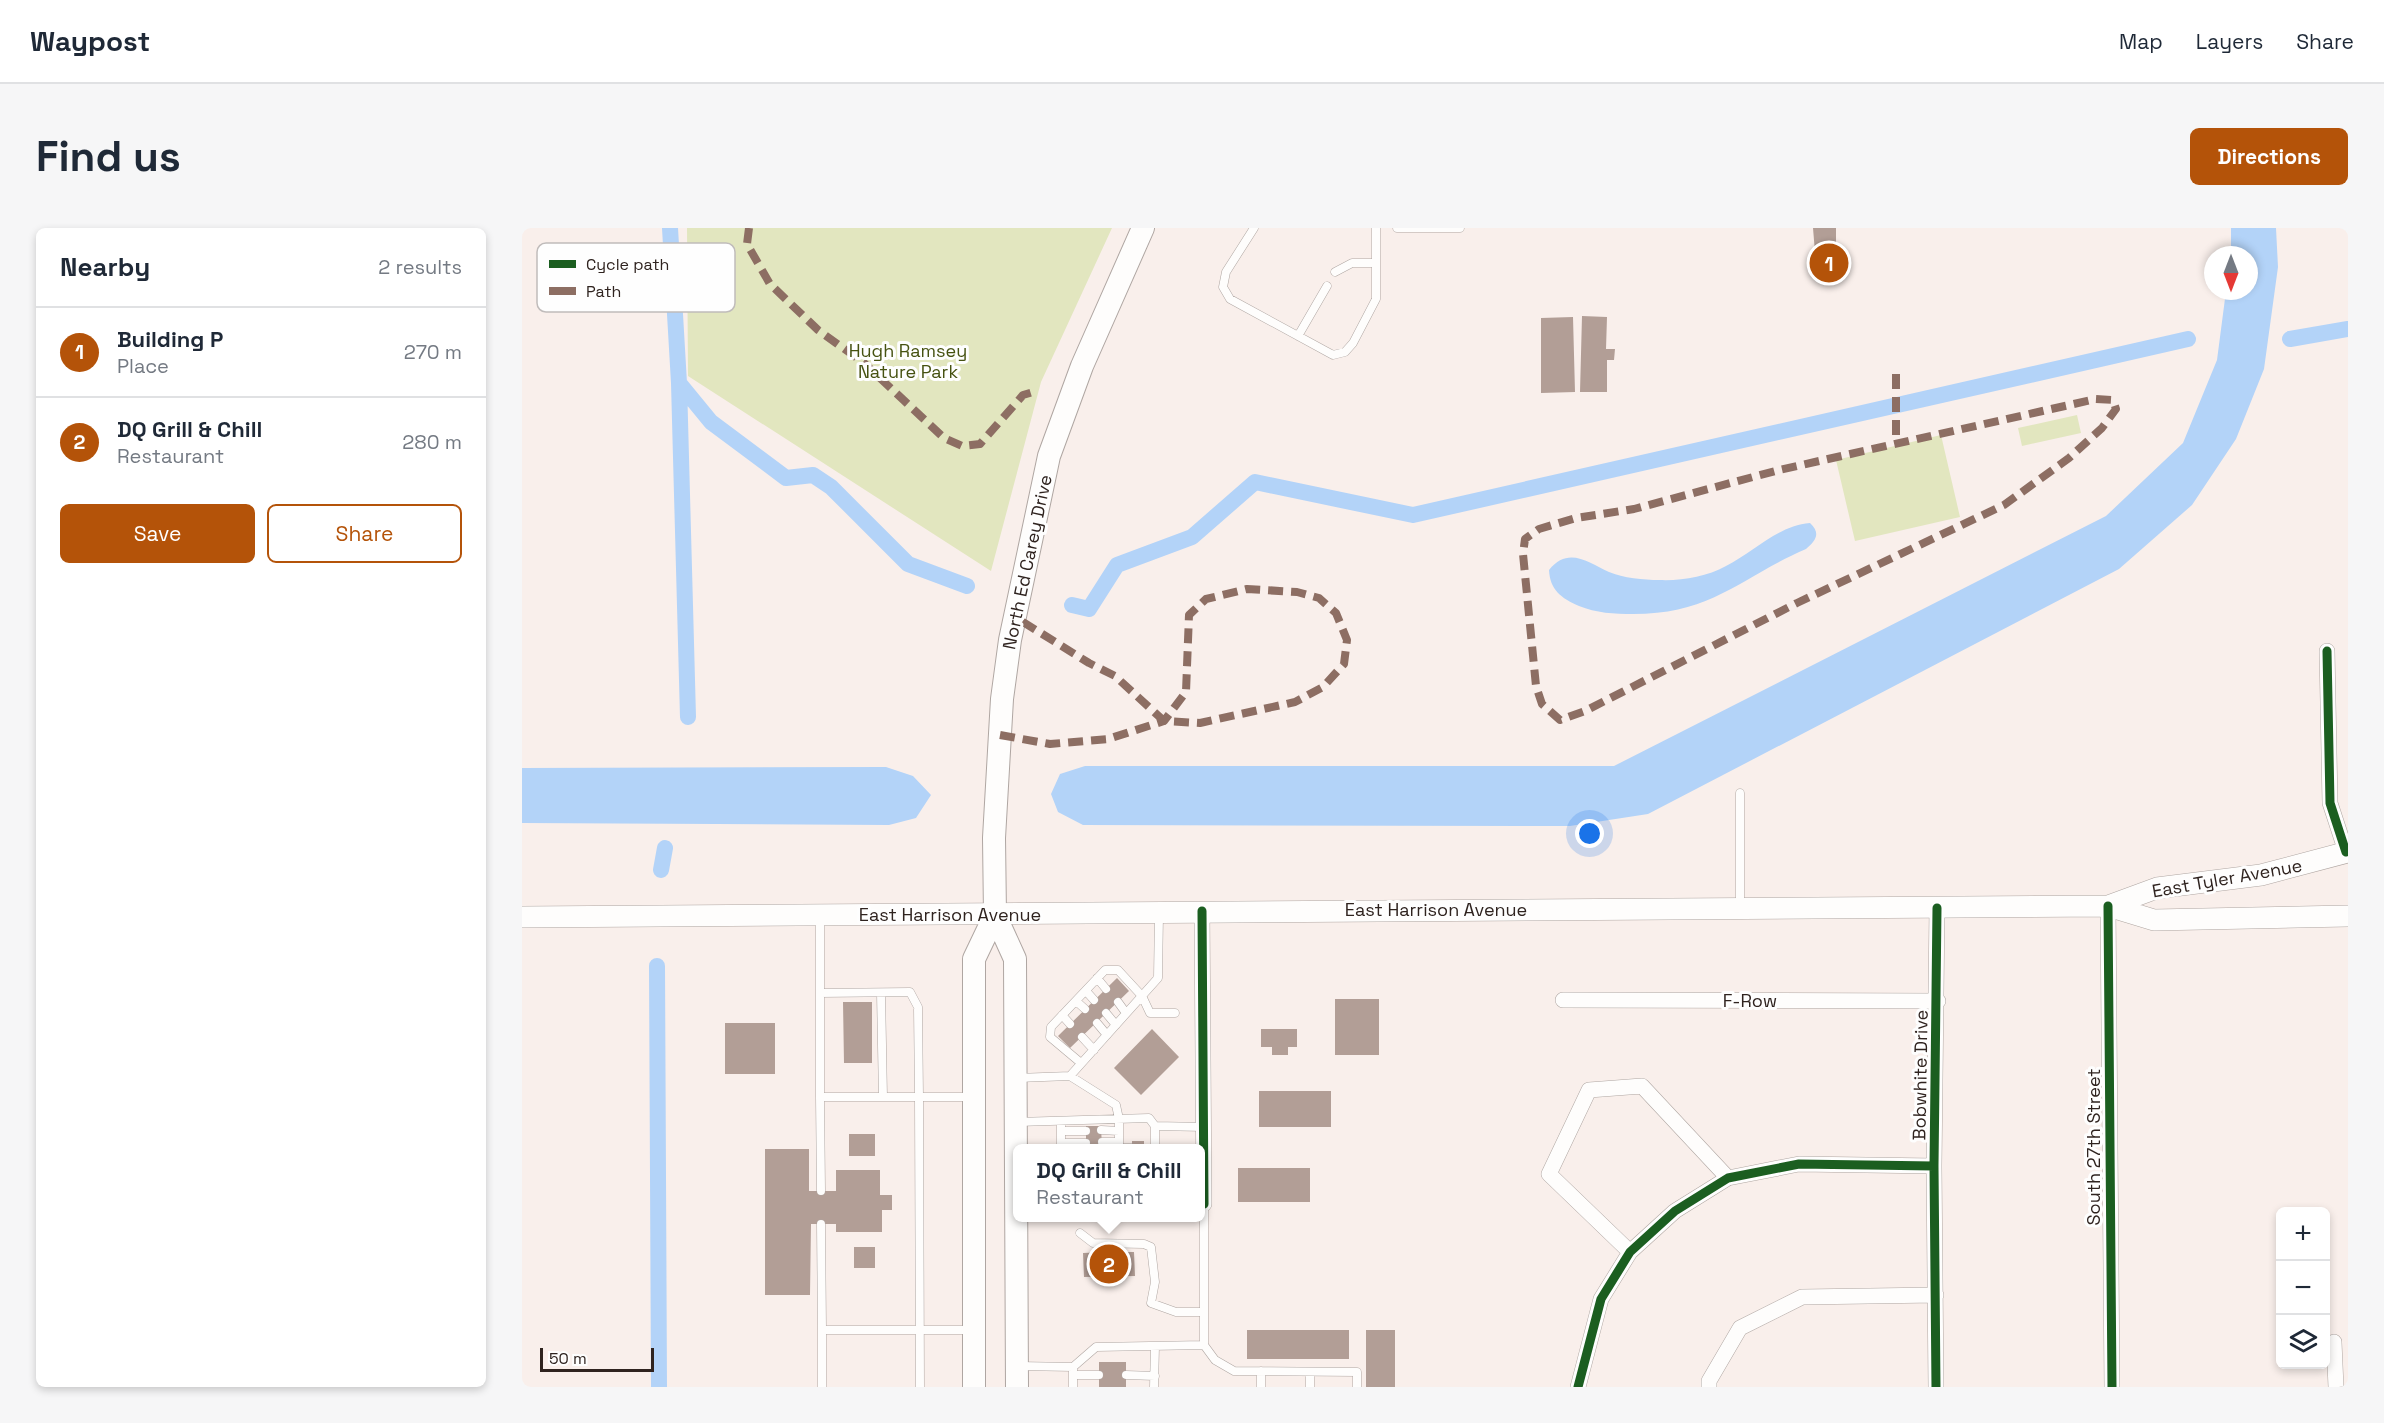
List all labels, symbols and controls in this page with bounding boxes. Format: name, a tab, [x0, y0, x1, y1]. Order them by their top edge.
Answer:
text: Waypost	[30, 23, 150, 59]
text: Map	[2119, 28, 2163, 55]
text: Layers	[2196, 28, 2263, 55]
text: Share	[2296, 28, 2354, 55]
button: Directions	[2190, 128, 2348, 185]
text: Find us	[36, 130, 181, 183]
pin: 1	[1810, 240, 1848, 285]
legend	[537, 243, 735, 312]
north arrow	[2204, 246, 2258, 300]
text: Nearby	[60, 250, 150, 284]
text: 2 results	[378, 254, 462, 280]
text: Cycle path	[586, 254, 669, 275]
text: Path	[586, 281, 621, 302]
text: Building P	[117, 325, 223, 353]
text: 1	[75, 339, 84, 365]
text: 270 m	[404, 339, 462, 365]
park label: Hugh Ramsey Nature Park	[849, 339, 967, 383]
text: Place	[117, 353, 169, 379]
text: DQ Grill & Chill	[117, 415, 262, 443]
text: 2	[74, 429, 85, 455]
text: 280 m	[402, 429, 462, 455]
text: Restaurant	[117, 443, 224, 469]
street label: North Ed Carey Drive	[997, 473, 1057, 651]
button: Save	[60, 504, 255, 563]
button: Share	[267, 504, 462, 563]
your location	[1575, 819, 1604, 848]
street label: East Tyler Avenue	[2150, 853, 2304, 903]
street label: East Harrison Avenue	[1345, 898, 1527, 921]
street label: East Harrison Avenue	[859, 903, 1041, 926]
street label: F-Row	[1723, 989, 1777, 1012]
street label: Bobwhite Drive	[1907, 1009, 1933, 1141]
street label: South 27th Street	[2082, 1069, 2105, 1225]
popup	[1013, 1144, 1205, 1222]
text: DQ Grill & Chill	[1036, 1156, 1182, 1184]
text: Restaurant	[1036, 1184, 1144, 1210]
map controls	[2276, 1207, 2330, 1369]
button: +	[2276, 1207, 2330, 1261]
pin: 2	[1090, 1242, 1128, 1286]
button: −	[2276, 1261, 2330, 1315]
button: layers	[2276, 1315, 2330, 1369]
scale bar	[540, 1345, 654, 1372]
text: 50 m	[549, 1348, 587, 1369]

